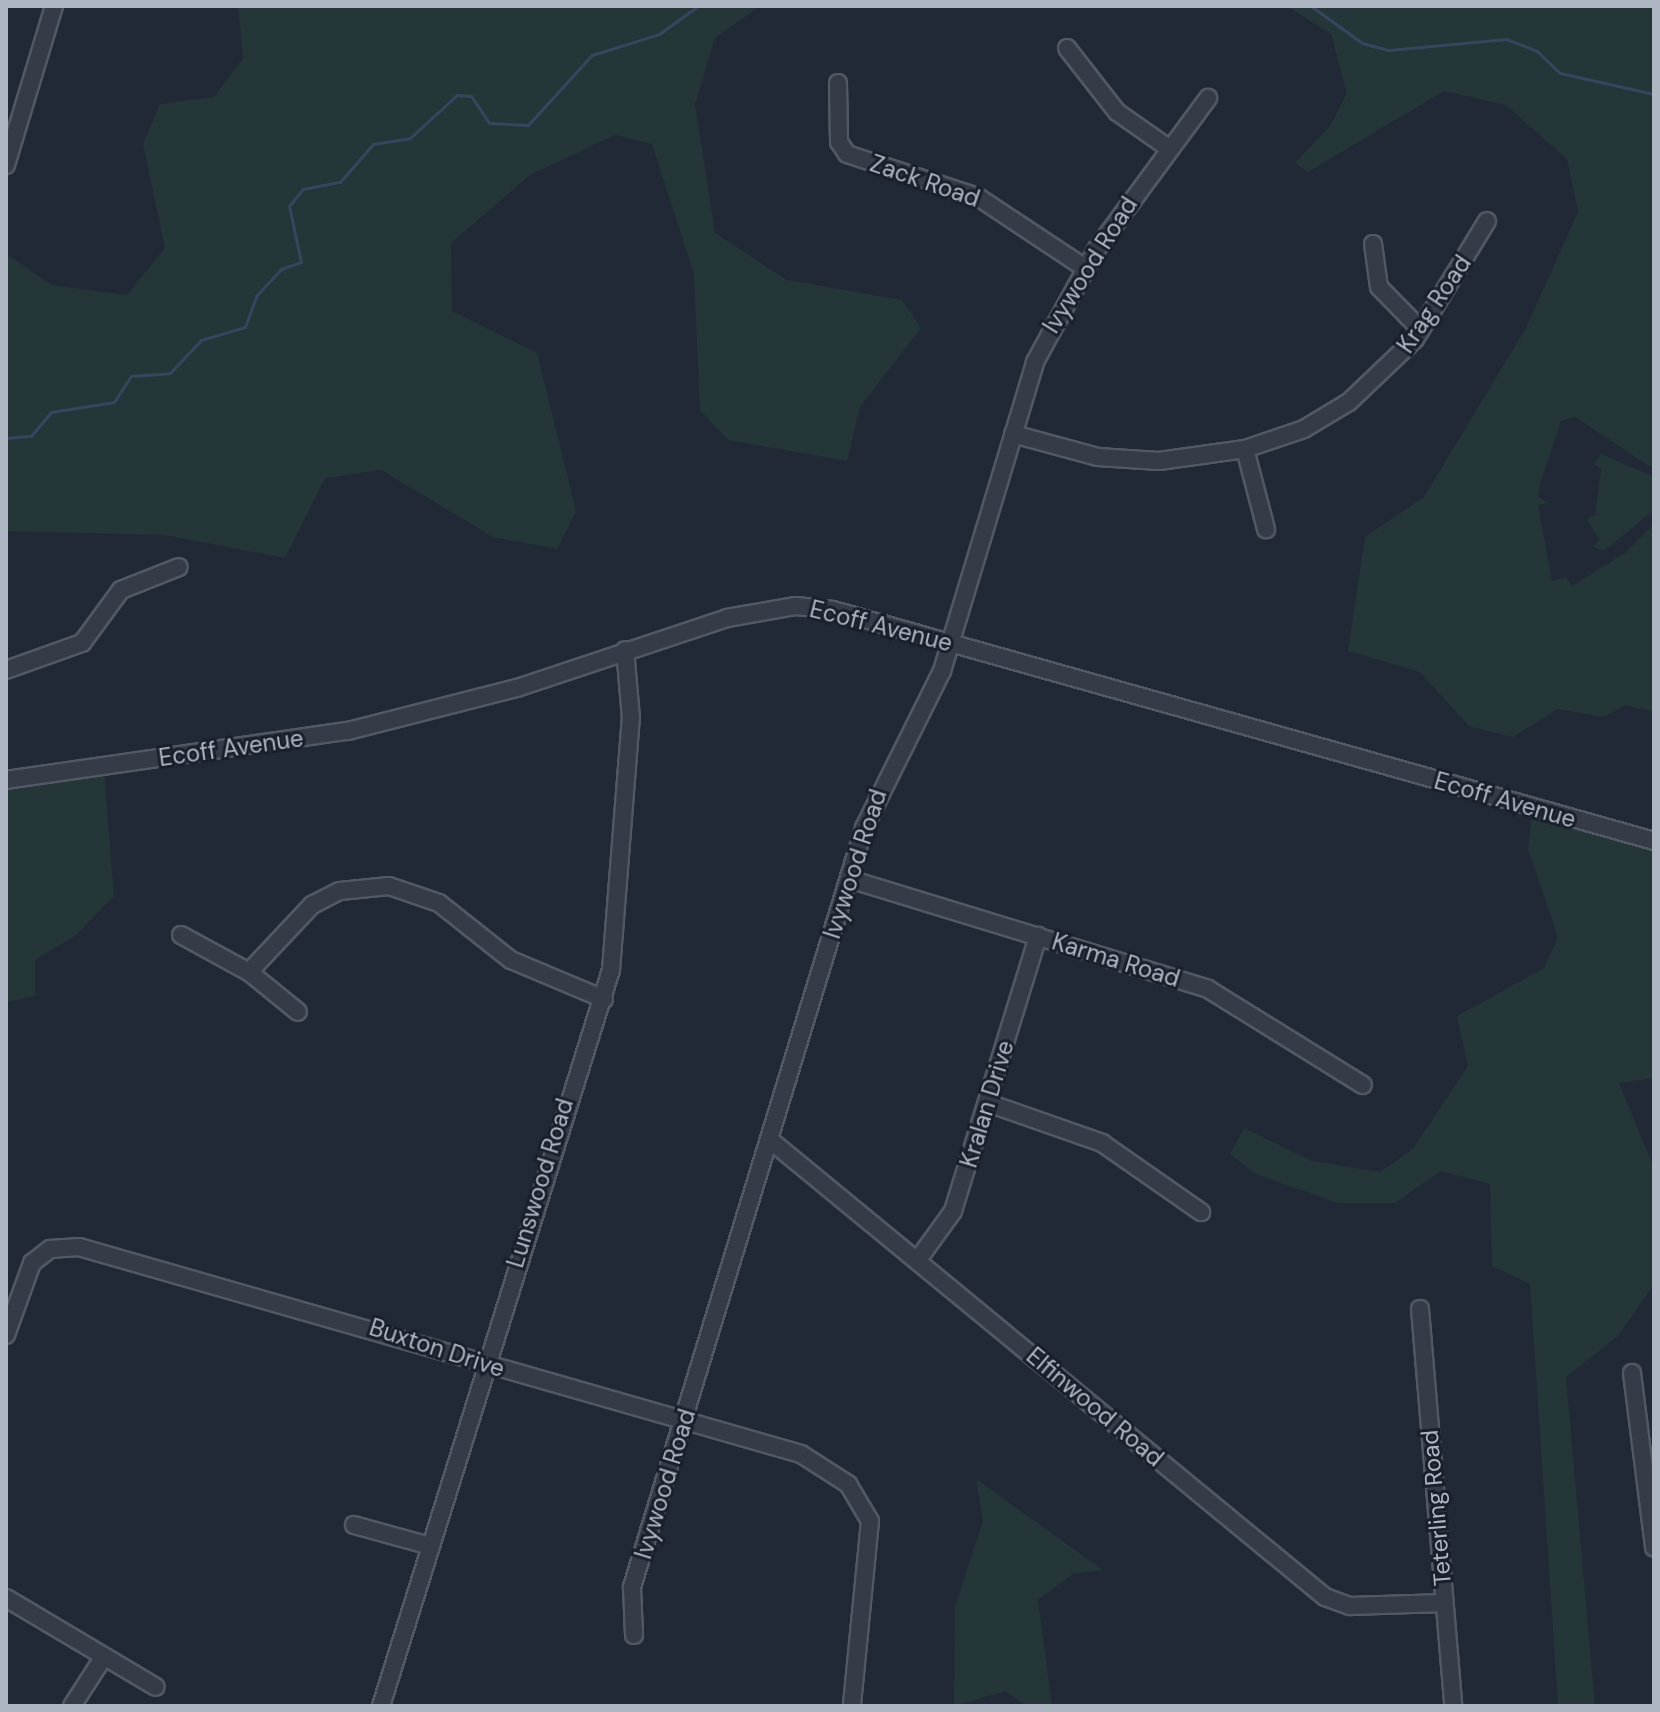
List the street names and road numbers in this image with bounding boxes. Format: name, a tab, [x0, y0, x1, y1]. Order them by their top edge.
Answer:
street label: Zack Road	[866, 149, 984, 213]
street label: Ivywood Road	[1037, 192, 1143, 338]
street label: Krag Road	[1391, 250, 1477, 358]
street label: Ecoff Avenue	[807, 594, 955, 658]
street label: Ecoff Avenue	[157, 724, 305, 772]
street label: Ecoff Avenue	[1431, 766, 1579, 834]
street label: Ivywood Road	[817, 786, 893, 942]
street label: Karma Road	[1049, 927, 1183, 993]
street label: Kralan Drive	[954, 1037, 1020, 1171]
street label: Lunswood Road	[501, 1095, 579, 1271]
street label: Buxton Drive	[366, 1313, 508, 1383]
street label: Elfinwood Road	[1021, 1341, 1169, 1473]
street label: Ivywood Road	[629, 1406, 701, 1562]
street label: Teterling Road	[1415, 1429, 1457, 1587]

